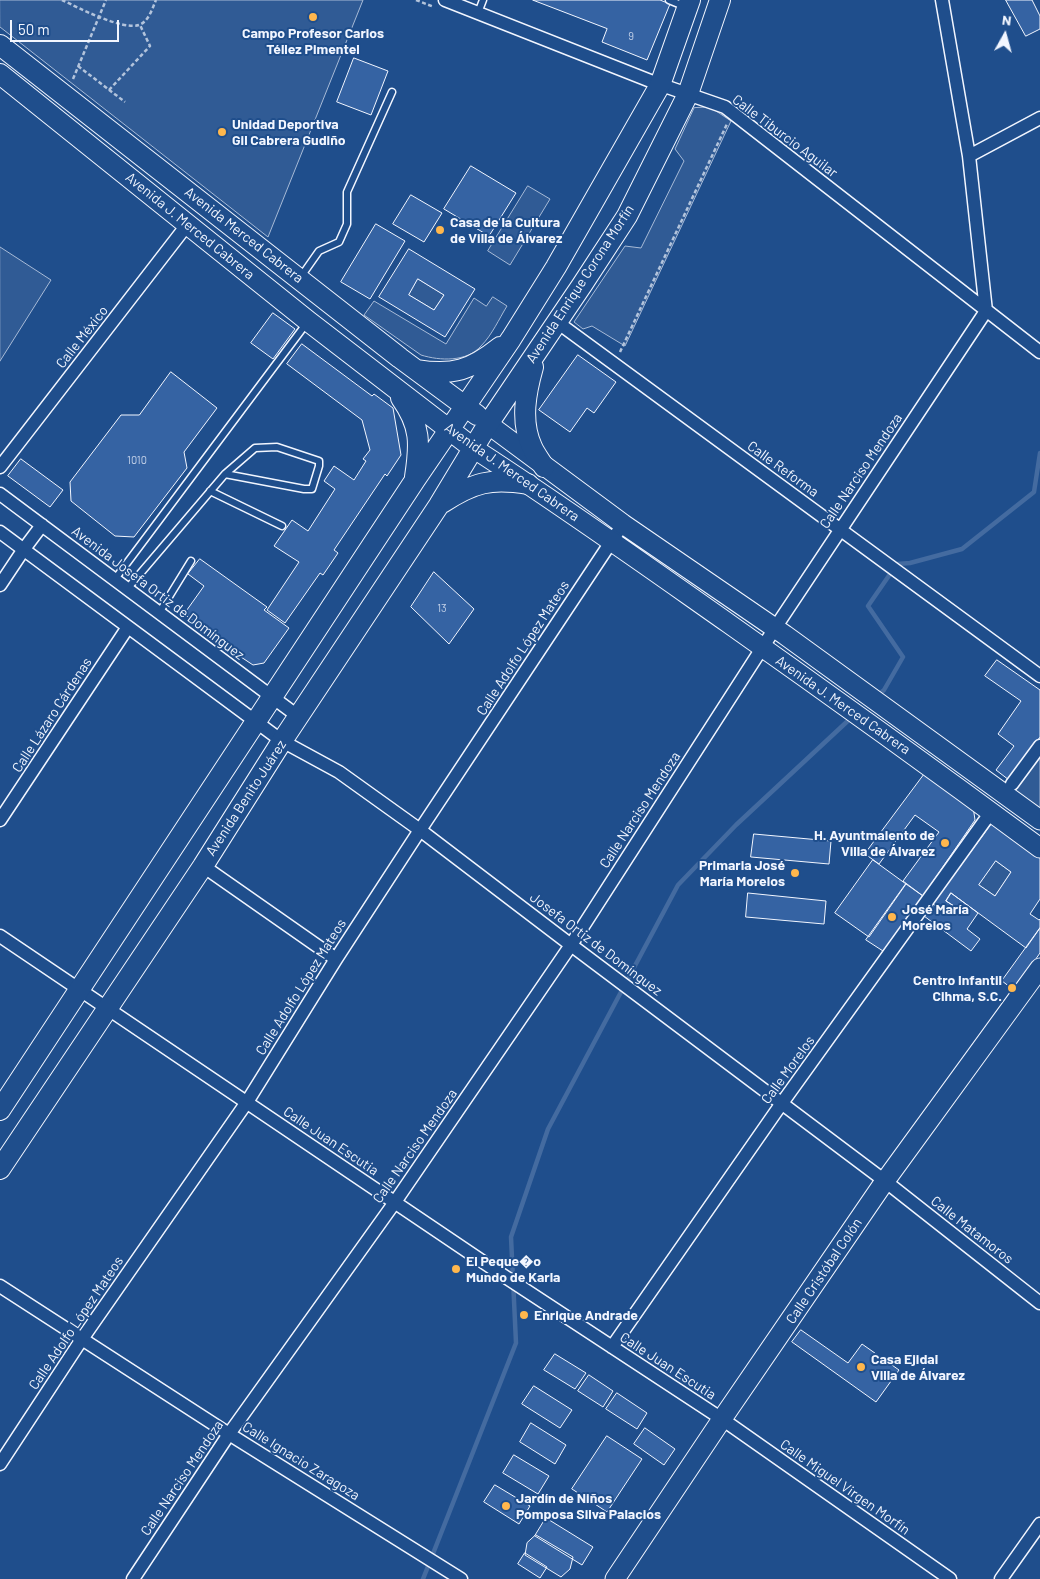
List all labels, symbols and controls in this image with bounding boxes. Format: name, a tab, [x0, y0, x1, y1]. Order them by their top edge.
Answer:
scale bar	[12, 10, 121, 42]
north arrow	[980, 10, 1030, 60]
marker: Campo Profesor Carlos Téllez Pimentel	[307, 11, 319, 23]
text: N	[1001, 11, 1013, 29]
text: 50 m	[18, 20, 50, 38]
place label: Campo Profesor Carlos Téllez Pimentel	[242, 25, 384, 58]
house number: 9	[628, 29, 634, 43]
street label: Calle Tiburcio Aguilar	[729, 91, 841, 181]
place label: Unidad Deportiva Gil Cabrera Gudiño	[232, 116, 346, 148]
marker: Unidad Deportiva Gil Cabrera Gudiño	[216, 126, 228, 138]
street label: Avenida J. Merced Cabrera	[122, 169, 258, 283]
street label: Avenida Merced Cabrera	[181, 183, 307, 287]
street label: Avenida Enrique Corona Morfín	[522, 202, 638, 366]
place label: Casa de la Cultura de Villa de Álvarez	[450, 214, 562, 246]
marker: Casa de la Cultura de Villa de Álvarez	[434, 224, 446, 236]
street label: Calle México	[52, 302, 112, 372]
street label: Calle Narciso Mendoza	[816, 410, 906, 532]
street label: Avenida J. Merced Cabrera	[441, 419, 583, 525]
street label: Calle Reforma	[744, 438, 822, 500]
house number: 1010	[127, 453, 147, 467]
street label: Avenida Josefa Ortiz de Domínguez	[68, 523, 248, 663]
street label: Calle Adolfo López Mateos	[473, 577, 573, 719]
house number: 13	[437, 601, 447, 615]
street label: Avenida J. Merced Cabrera	[772, 652, 914, 758]
street label: Calle Lázaro Cárdenas	[9, 655, 95, 775]
street label: Avenida Benito Juárez	[202, 737, 290, 859]
street label: Calle Narciso Mendoza	[596, 749, 684, 871]
place label: H. Ayuntmaiento de Villa de Álvarez	[814, 827, 935, 860]
marker: H. Ayuntmaiento de Villa de Álvarez	[939, 837, 951, 849]
place label: Primaria José María Morelos	[699, 857, 785, 890]
marker: Primaria José María Morelos	[789, 867, 801, 879]
street label: Josefa Ortiz de Domínguez	[527, 889, 665, 999]
place label: José María Morelos	[902, 901, 969, 934]
marker: José María Morelos	[886, 911, 898, 923]
street label: Calle Adolfo López Mateos	[252, 916, 350, 1058]
place label: Centro Infantil Cihma, S.C.	[913, 972, 1002, 1004]
marker: Centro Infantil Cihma, S.C.	[1006, 982, 1018, 994]
street label: Calle Morelos	[758, 1033, 818, 1107]
street label: Calle Narciso Mendoza	[369, 1086, 461, 1206]
street label: Calle Juan Escutia	[280, 1103, 382, 1179]
street label: Calle Matamoros	[927, 1193, 1017, 1267]
street label: Calle Cristóbal Colón	[782, 1215, 866, 1327]
street label: Calle Adolfo López Mateos	[25, 1253, 127, 1393]
place label: El Peque�o Mundo de Karla	[466, 1253, 560, 1285]
marker: El Peque�o Mundo de Karla	[450, 1263, 462, 1275]
place label: Enrique Andrade	[534, 1307, 638, 1323]
marker: Enrique Andrade	[518, 1309, 530, 1321]
street label: Calle Juan Escutia	[617, 1329, 719, 1403]
place label: Casa Ejidal Villa de Álvarez	[871, 1351, 965, 1384]
marker: Casa Ejidal Villa de Álvarez	[855, 1361, 867, 1373]
street label: Calle Narciso Mendoza	[137, 1417, 227, 1539]
street label: Calle Ignacio Zaragoza	[239, 1418, 363, 1504]
street label: Calle Miguel Virgen Morfín	[777, 1436, 913, 1538]
place label: Jardín de Niños Pomposa Silva Palacios	[516, 1490, 661, 1522]
marker: Jardín de Niños Pomposa Silva Palacios	[500, 1500, 512, 1512]

